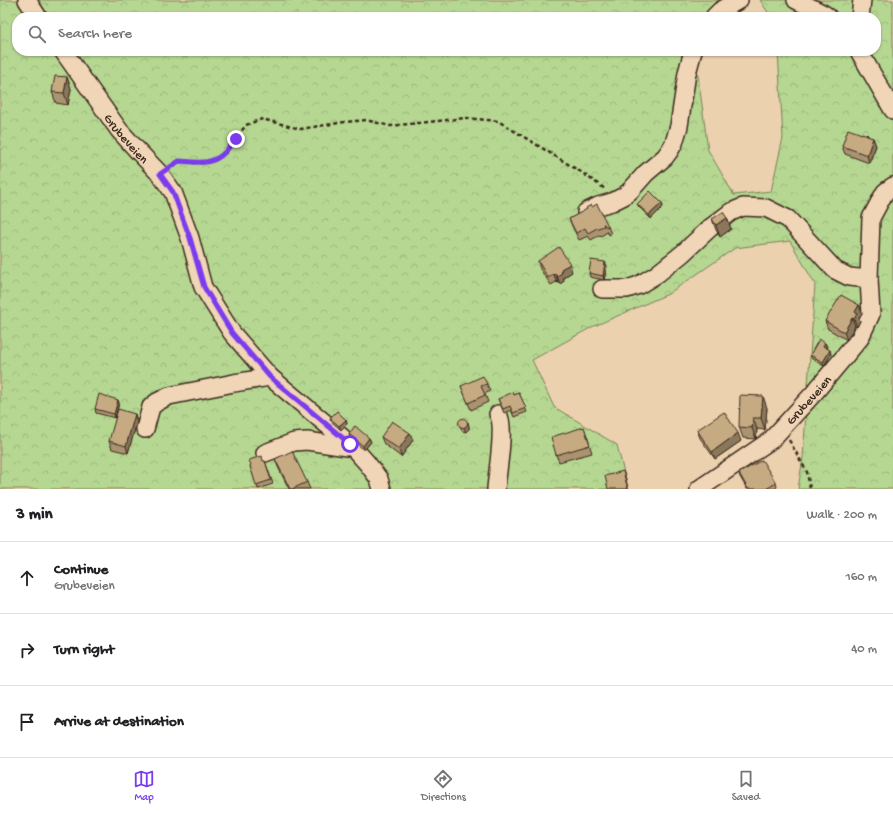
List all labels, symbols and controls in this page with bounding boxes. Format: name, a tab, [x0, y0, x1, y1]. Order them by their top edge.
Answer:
search box	[12, 12, 881, 56]
icon: search	[26, 23, 48, 45]
text: Search here	[58, 25, 132, 43]
street label: Grubeveien	[100, 111, 151, 168]
route end	[227, 130, 245, 148]
street label: Grubeveien	[784, 373, 836, 429]
route start	[341, 435, 359, 453]
text: 3 min	[16, 505, 53, 525]
text: Walk · 200 m	[806, 508, 877, 523]
text: Continue	[54, 561, 108, 579]
icon: ahead	[16, 567, 38, 589]
text: 160 m	[845, 570, 877, 585]
text: Grubeveien	[54, 579, 115, 594]
icon: right	[16, 639, 38, 661]
text: Turn right	[54, 641, 114, 659]
text: 40 m	[851, 642, 877, 657]
icon: arrive	[16, 711, 38, 733]
text: Arrive at destination	[54, 713, 184, 731]
tab: Map	[133, 768, 155, 804]
tab: Directions	[421, 768, 466, 804]
tab: Saved	[732, 768, 760, 804]

